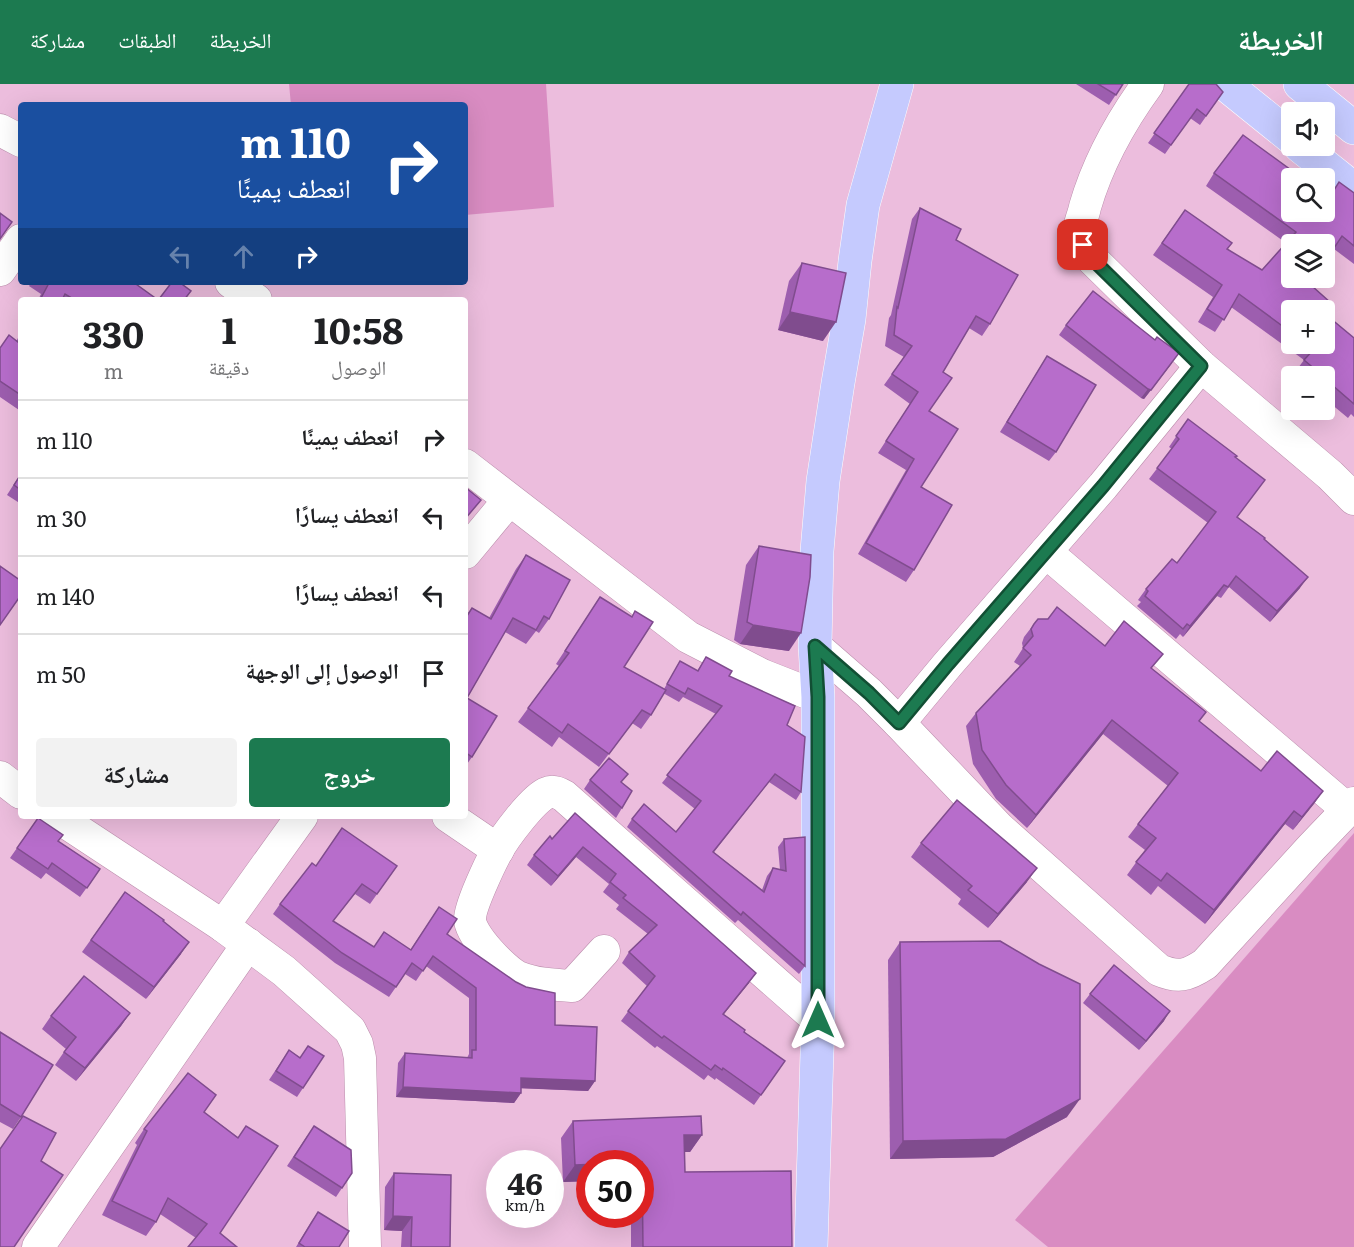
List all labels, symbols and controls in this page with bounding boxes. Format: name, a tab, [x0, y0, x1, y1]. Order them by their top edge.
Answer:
text: الخريطة	[1238, 17, 1324, 59]
text: مشاركة	[30, 23, 85, 54]
text: الطبقات	[118, 23, 177, 54]
text: الخريطة	[210, 23, 271, 54]
map controls	[1281, 102, 1335, 420]
button: sound	[1281, 102, 1335, 156]
text: 110 m	[240, 109, 351, 171]
icon: right	[372, 126, 450, 204]
text: انعطف يمينًا	[237, 166, 351, 206]
button: search	[1281, 168, 1335, 222]
pin	[1057, 219, 1108, 270]
icon: arrive	[1066, 228, 1099, 261]
button: layers	[1281, 234, 1335, 288]
icon: left	[164, 240, 197, 273]
icon: ahead	[227, 240, 260, 273]
icon: right	[290, 240, 323, 273]
button: +	[1281, 300, 1335, 354]
text: 1	[222, 302, 236, 355]
text: 10:58	[314, 302, 404, 355]
text: 330	[83, 306, 144, 359]
text: دقيقة	[209, 351, 249, 381]
text: الوصول	[331, 351, 386, 381]
text: m	[104, 355, 123, 385]
button: −	[1281, 366, 1335, 420]
text: انعطف يمينًا	[301, 419, 399, 452]
text: 110 m	[36, 423, 92, 456]
icon: right	[417, 423, 450, 456]
text: انعطف يسارًا	[295, 497, 399, 530]
text: 30 m	[36, 501, 86, 534]
icon: left	[417, 501, 450, 534]
text: انعطف يسارًا	[295, 575, 399, 608]
text: 140 m	[36, 579, 95, 612]
icon: left	[417, 579, 450, 612]
text: الوصول إلى الوجهة	[246, 653, 399, 686]
text: 50 m	[36, 657, 86, 690]
icon: arrive	[417, 657, 450, 690]
button: مشاركة	[36, 738, 237, 807]
button: خروج	[249, 738, 450, 807]
position arrow	[786, 988, 850, 1052]
speed limit sign: 50	[576, 1150, 654, 1228]
text: 46	[507, 1160, 543, 1204]
text: km/h	[505, 1193, 545, 1216]

